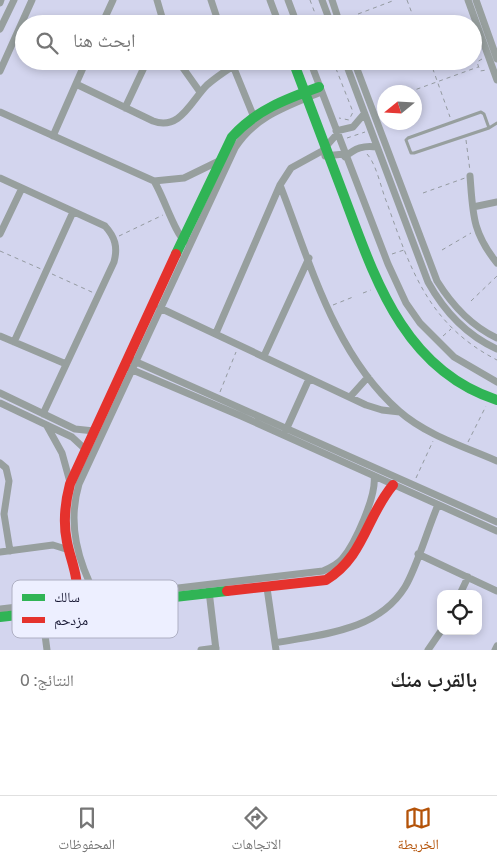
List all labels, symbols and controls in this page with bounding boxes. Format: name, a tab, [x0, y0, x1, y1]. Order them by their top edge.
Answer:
search box	[15, 15, 482, 70]
icon: search	[33, 29, 61, 57]
text: ابحث هنا	[73, 29, 136, 51]
north arrow	[377, 85, 422, 130]
legend	[12, 580, 178, 638]
text: سالك	[54, 589, 80, 605]
map controls	[437, 590, 482, 635]
button: locate	[437, 590, 482, 635]
text: مزدحم	[54, 612, 88, 630]
text: بالقرب منك	[390, 667, 477, 692]
text: النتائج: 0	[20, 671, 74, 690]
tab: المحفوظات	[58, 804, 115, 858]
tab: الاتجاهات	[232, 804, 281, 858]
tab: الخريطة	[398, 804, 439, 858]

